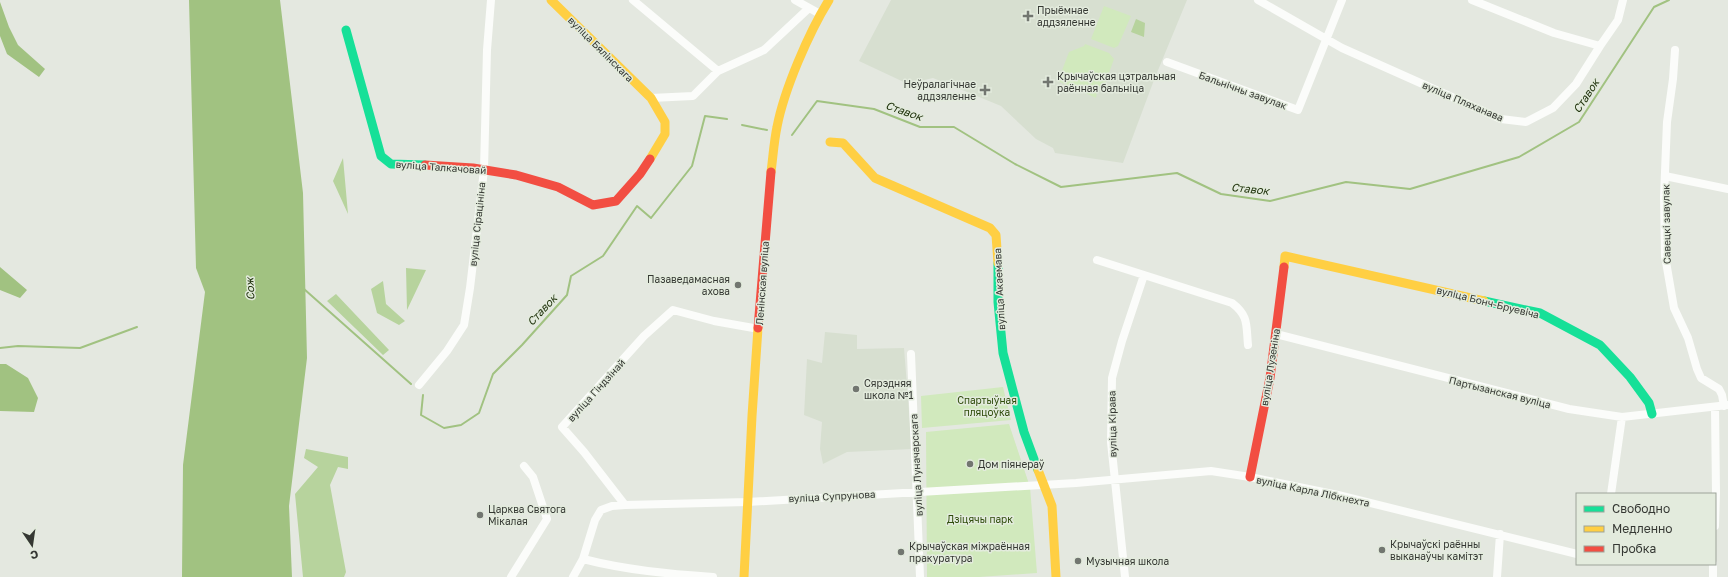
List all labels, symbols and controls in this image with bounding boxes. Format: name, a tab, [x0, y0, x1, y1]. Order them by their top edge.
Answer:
place label: Прыёмнае аддзяленне	[1037, 4, 1096, 28]
marker: Прыёмнае аддзяленне	[1022, 10, 1034, 22]
street label: вуліца Бялінскага	[566, 14, 636, 84]
street label: Бальнічны завулак	[1197, 69, 1289, 112]
place label: Крычаўская цэтральная раённая бальніца	[1057, 70, 1176, 94]
water label: Ставок	[1570, 75, 1602, 115]
marker: Крычаўская цэтральная раённая бальніца	[1042, 76, 1054, 88]
place label: Неўралагічнае аддзяленне	[904, 78, 976, 102]
street label: вуліца Пляханава	[1421, 78, 1505, 124]
marker: Неўралагічнае аддзяленне	[979, 84, 991, 96]
water label: Ставок	[884, 98, 926, 123]
street label: вуліца Талкачовай	[395, 158, 487, 176]
water label: Ставок	[1230, 180, 1271, 197]
street label: вуліца Сірацініна	[467, 181, 487, 267]
street label: Савецкі завулак	[1659, 184, 1673, 264]
street label: Ленінская вуліца	[753, 241, 771, 325]
street label: вуліца Акаемава	[991, 248, 1007, 330]
place label: Пазаведамасная ахова	[647, 273, 730, 297]
water label: Сож	[242, 276, 257, 301]
marker: Пазаведамасная ахова	[733, 280, 743, 290]
street label: вуліца Бонч-Бруевіча	[1435, 283, 1541, 321]
water label: Ставок	[524, 290, 560, 328]
street label: вуліца Лузеніна	[1258, 328, 1282, 406]
street label: вуліца Гіндзінай	[565, 356, 627, 424]
street label: Партызанская вуліца	[1448, 374, 1552, 410]
place label: Сярэдняя школа №1	[864, 377, 914, 401]
marker: Сярэдняя школа №1	[851, 384, 861, 394]
street label: вуліца Кірава	[1105, 391, 1119, 457]
park label: Спартыўная пляцоўка	[957, 394, 1017, 418]
street label: вуліца Луначарскага	[907, 414, 925, 516]
place label: Дом піянераў	[978, 458, 1045, 470]
marker: Дом піянераў	[965, 459, 975, 469]
street label: вуліца Карла Лібкнехта	[1255, 473, 1371, 509]
street label: вуліца Супрунова	[788, 488, 876, 504]
legend	[1576, 493, 1716, 565]
text: Свободно	[1612, 501, 1670, 516]
place label: Царква Святога Мікалая	[488, 503, 566, 527]
marker: Царква Святога Мікалая	[475, 510, 485, 520]
park label: Дзіцячы парк	[947, 513, 1013, 525]
text: Медленно	[1612, 521, 1672, 536]
north arrow	[12, 525, 52, 565]
place label: Крычаўскі раённы выканаўчы камітэт	[1390, 538, 1483, 562]
place label: Крычаўская міжраённая пракуратура	[909, 540, 1030, 564]
text: Пробка	[1612, 541, 1656, 556]
marker: Крычаўскі раённы выканаўчы камітэт	[1377, 545, 1387, 555]
marker: Крычаўская міжраённая пракуратура	[896, 547, 906, 557]
text: С	[29, 548, 40, 562]
place label: Музычная школа	[1086, 555, 1169, 567]
marker: Музычная школа	[1073, 556, 1083, 566]

